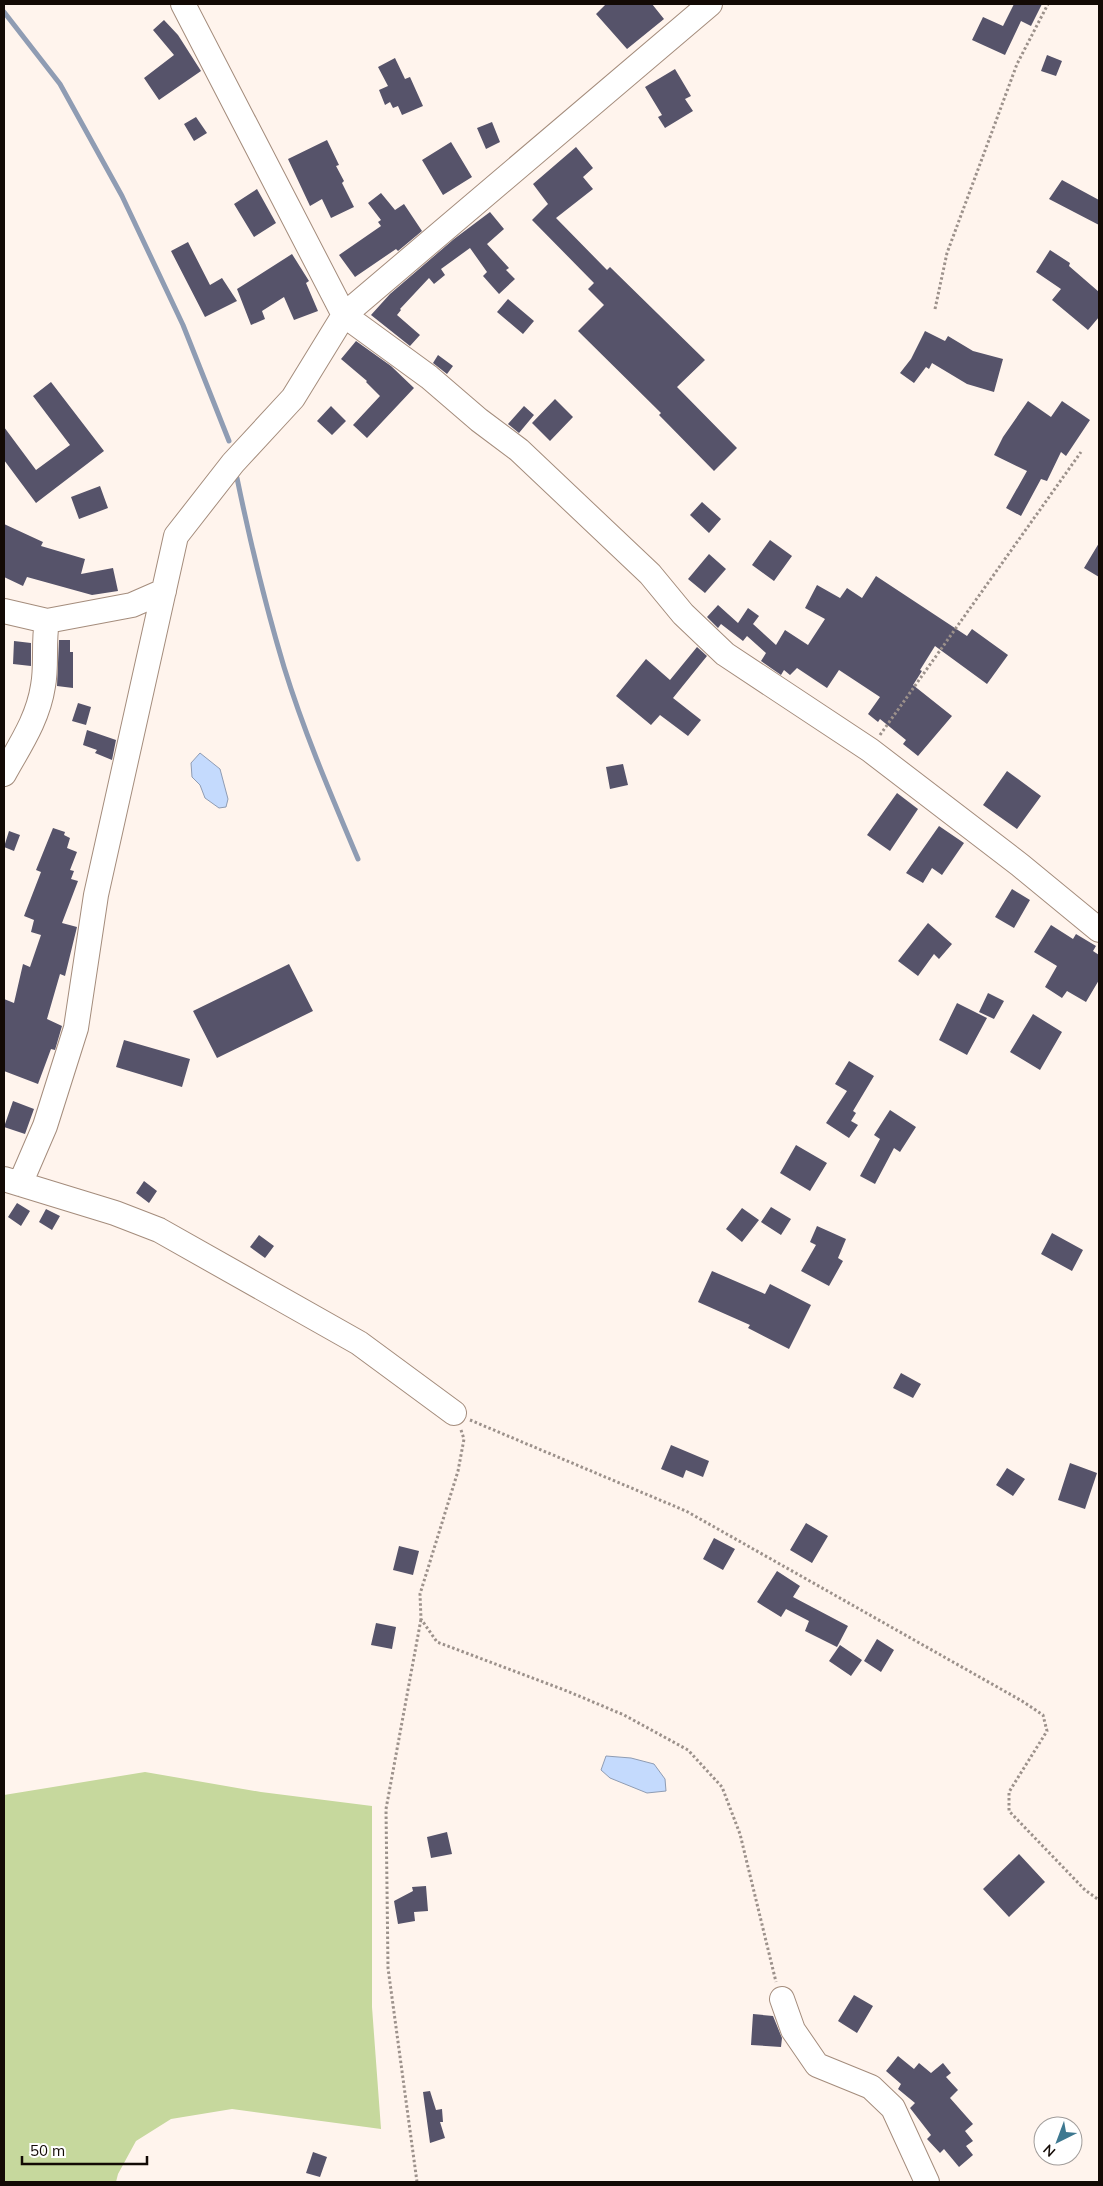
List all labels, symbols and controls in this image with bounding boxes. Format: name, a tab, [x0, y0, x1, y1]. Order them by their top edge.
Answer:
north arrow	[1033, 2116, 1083, 2166]
scale bar	[22, 2134, 148, 2166]
text: N	[1039, 2140, 1059, 2161]
text: 50 m	[30, 2141, 65, 2160]

